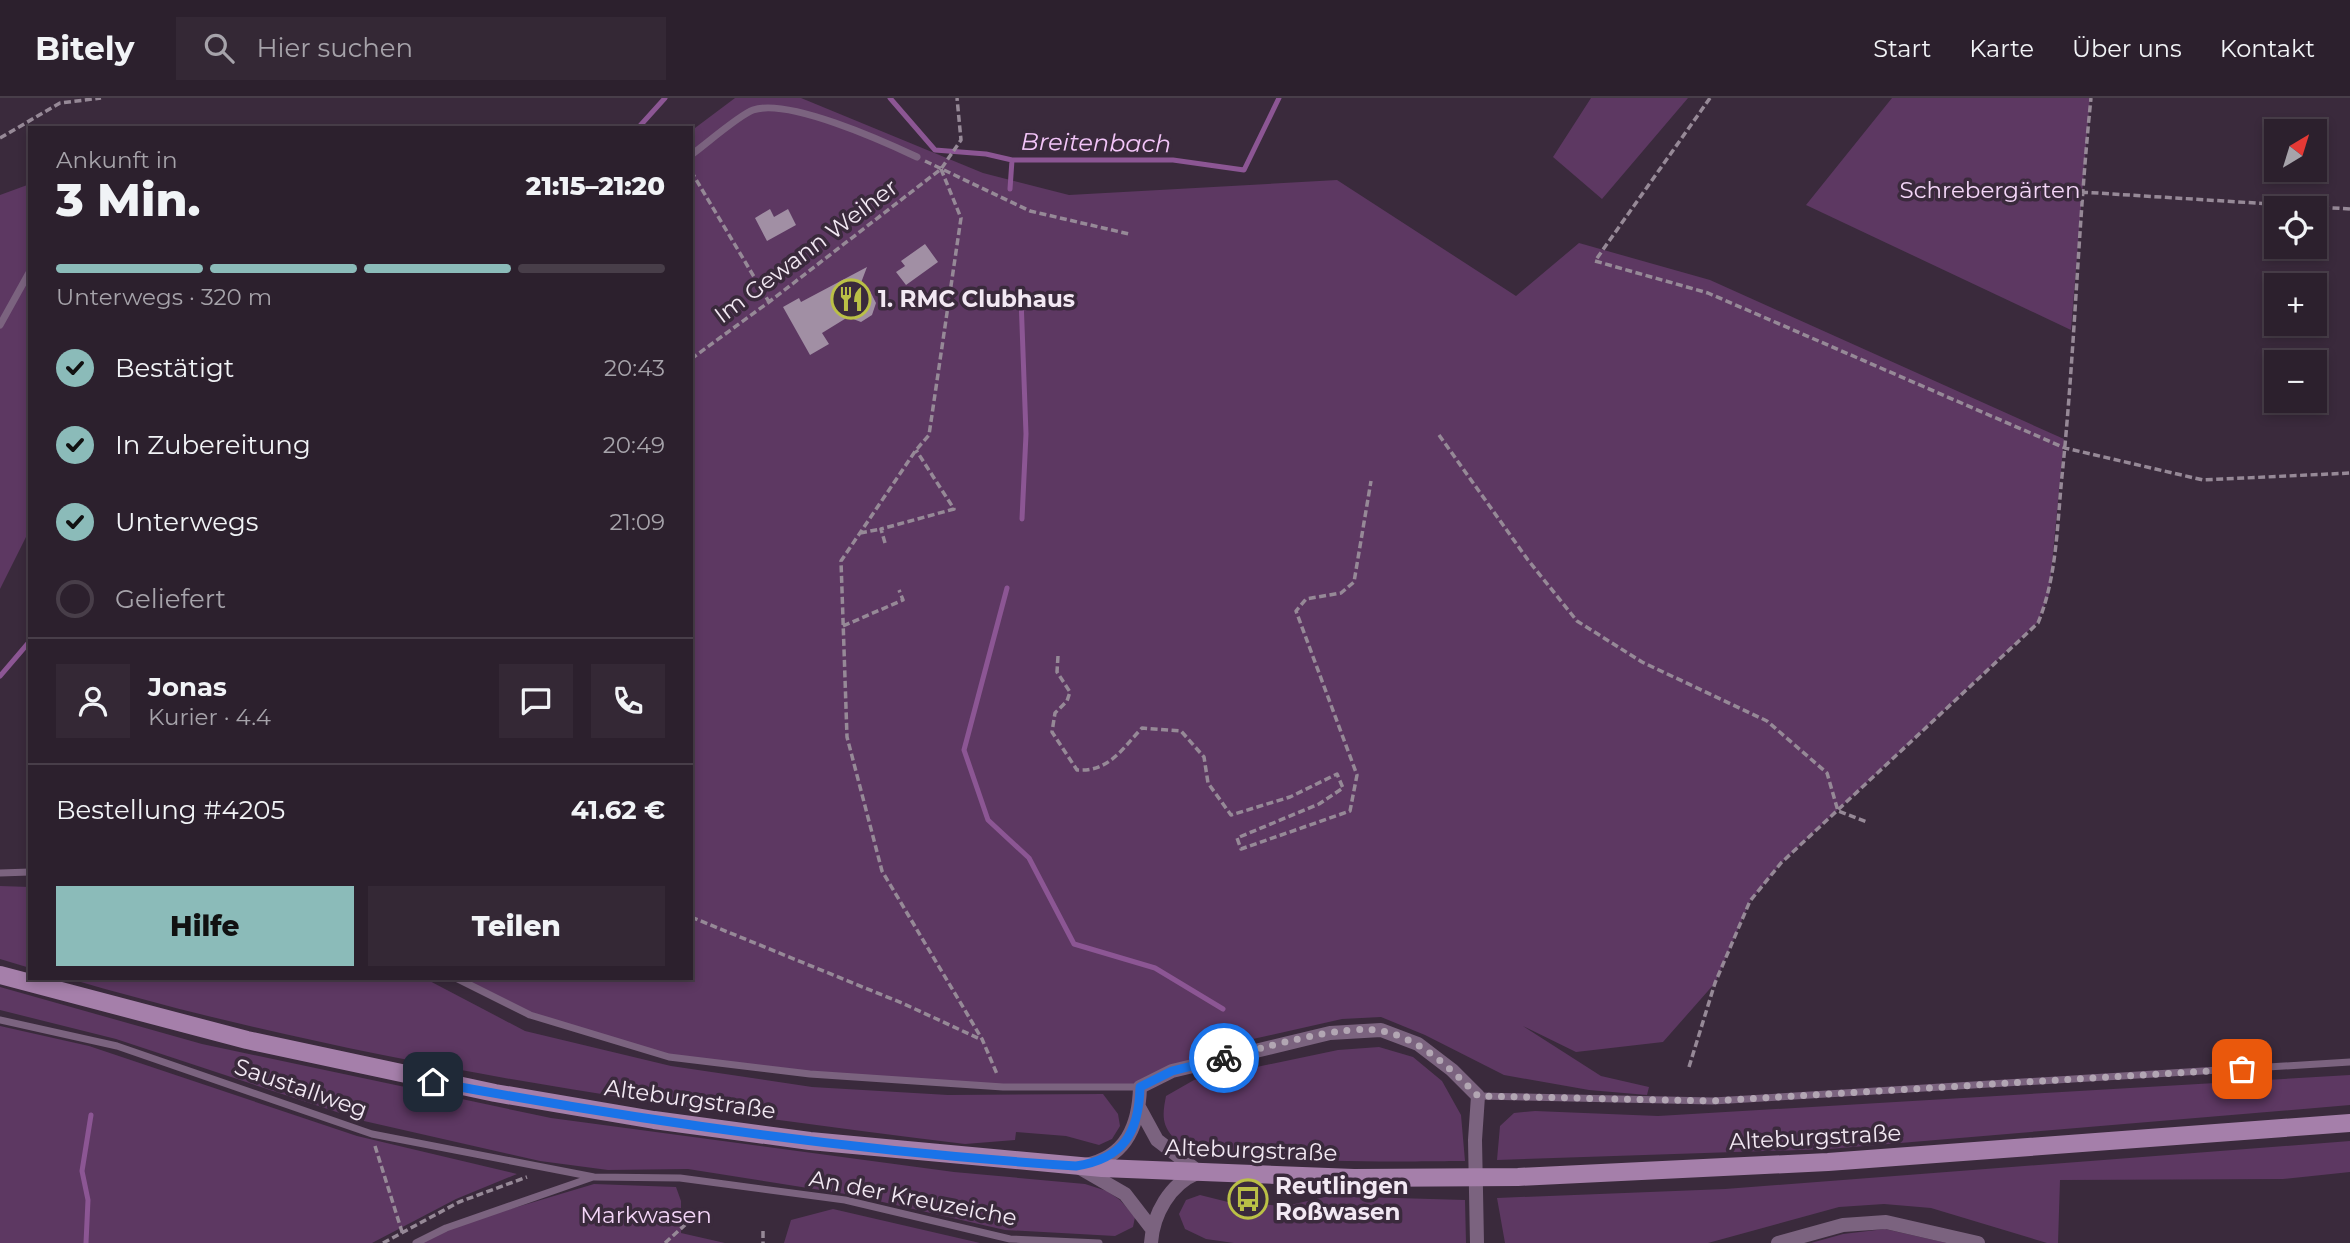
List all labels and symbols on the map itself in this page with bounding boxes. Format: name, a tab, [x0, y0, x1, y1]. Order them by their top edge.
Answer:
north arrow	[2264, 119, 2328, 182]
water label: Breitenbach	[1021, 127, 1172, 158]
street label: Im Gewann Weiher	[709, 173, 903, 329]
park label: Schrebergärten	[1900, 176, 2080, 204]
restaurant icon: 1. RMC Clubhaus	[830, 278, 872, 320]
place label: 1. RMC Clubhaus	[878, 285, 1075, 313]
courier	[1189, 1023, 1259, 1093]
pin	[2212, 1039, 2272, 1099]
street label: Saustallweg	[231, 1052, 371, 1124]
pin	[403, 1052, 463, 1112]
street label: Alteburgstraße	[603, 1073, 777, 1125]
street label: Alteburgstraße	[1728, 1119, 1902, 1155]
street label: Alteburgstraße	[1164, 1133, 1338, 1167]
street label: An der Kreuzeiche	[807, 1164, 1019, 1232]
place label: Reutlingen Roßwasen	[1275, 1172, 1409, 1226]
bus stop icon: Reutlingen Roßwasen	[1227, 1178, 1269, 1220]
park label: Markwasen	[580, 1201, 712, 1229]

